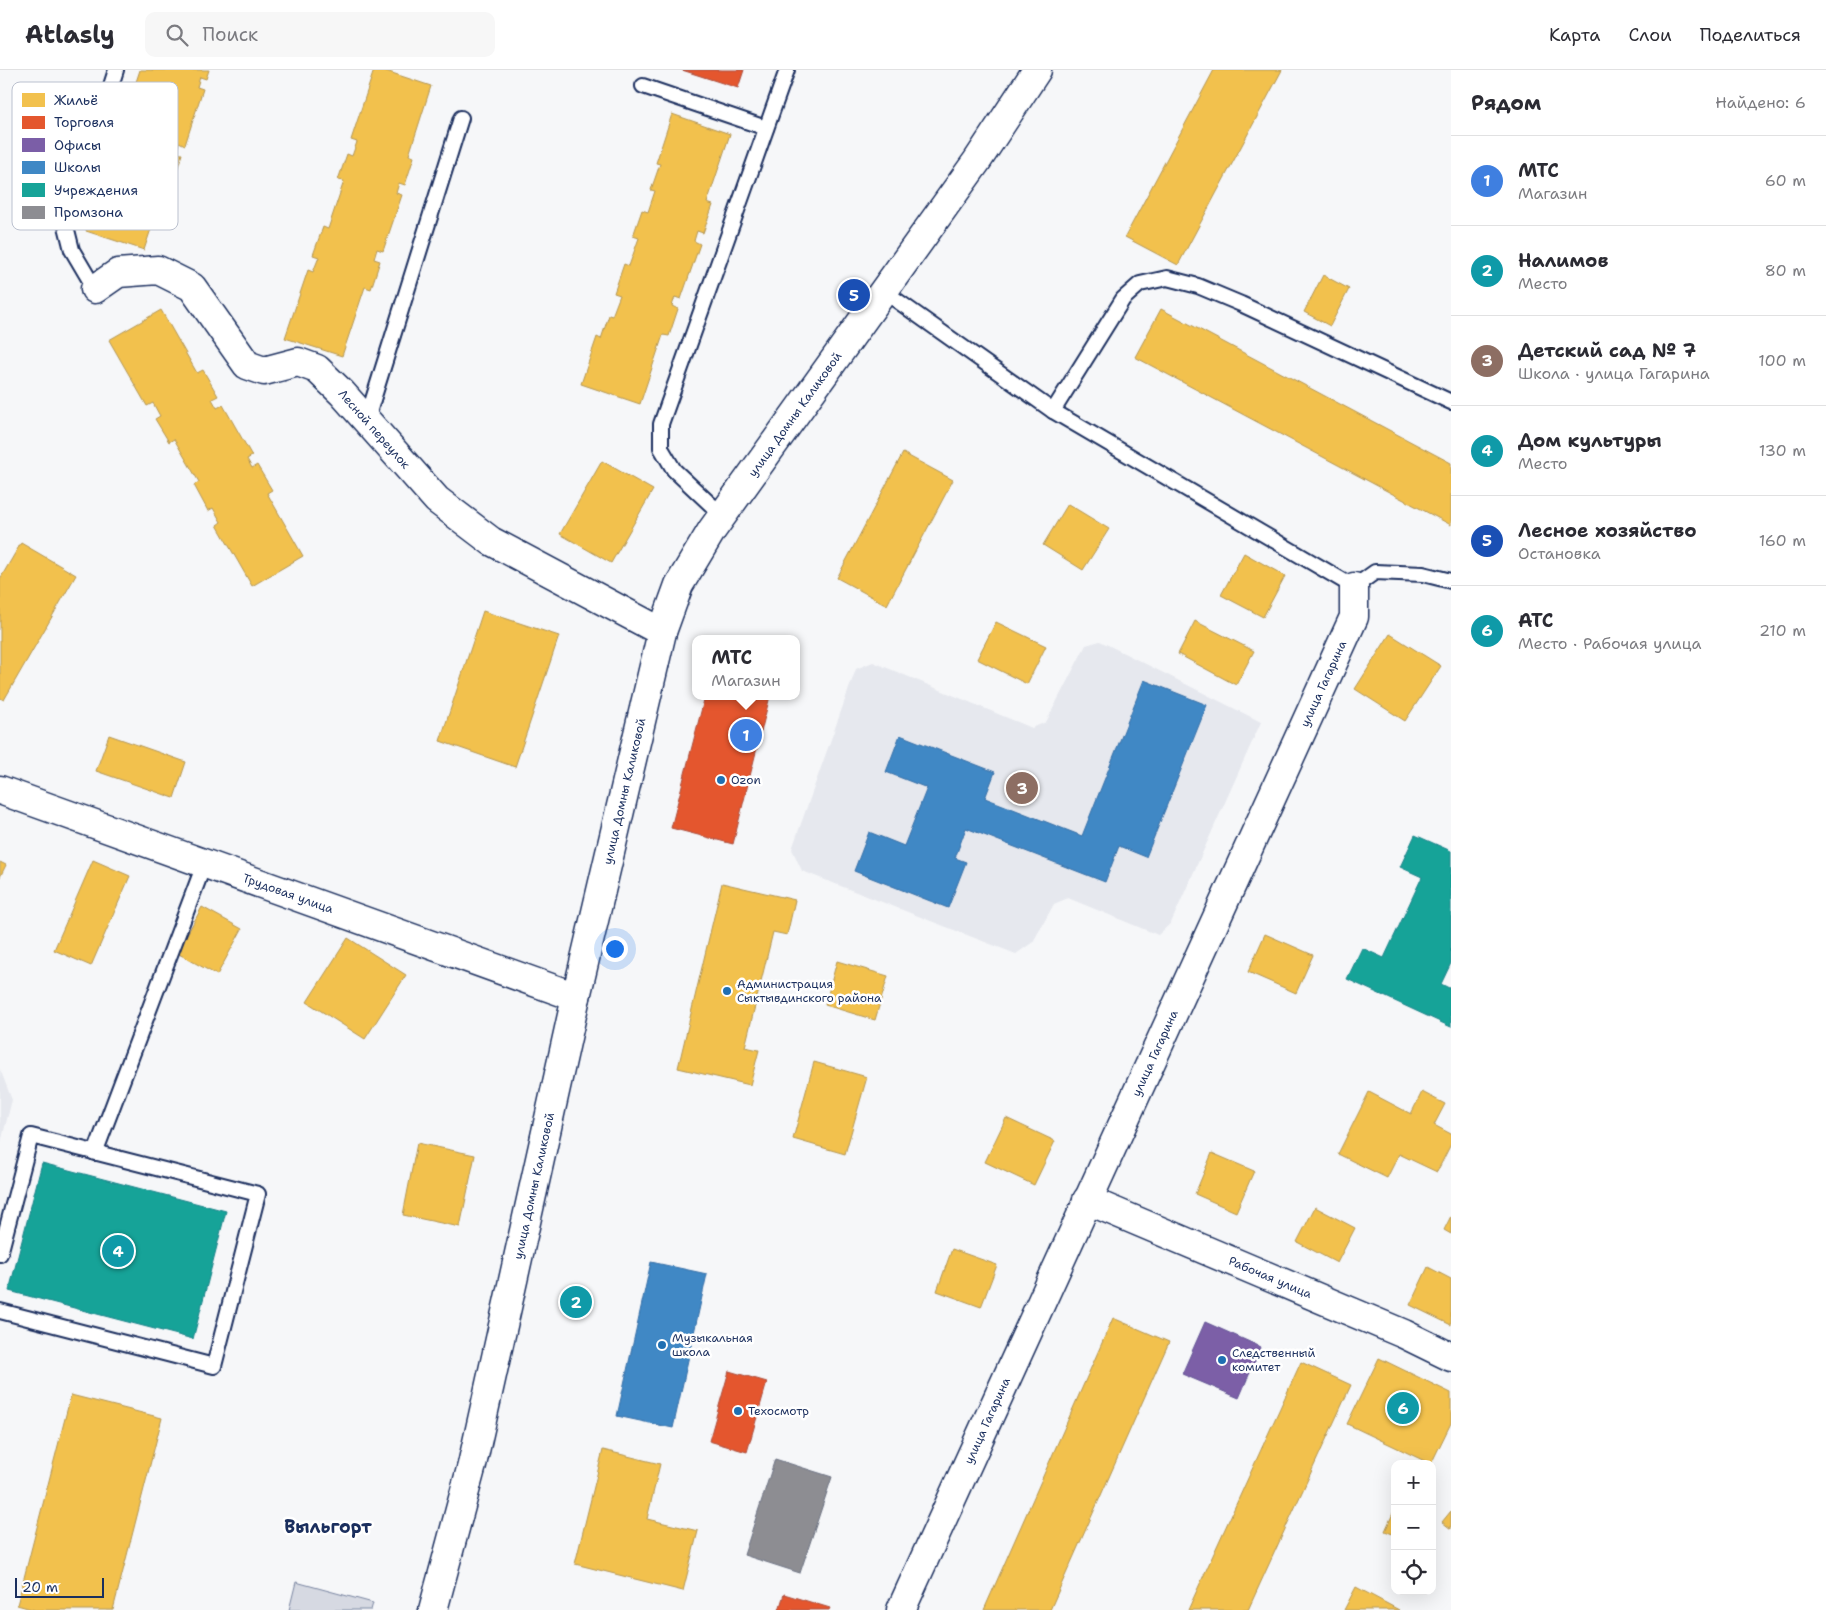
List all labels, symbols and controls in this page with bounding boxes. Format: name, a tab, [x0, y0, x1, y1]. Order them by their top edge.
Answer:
search box	[145, 12, 495, 57]
text: Atlasly	[25, 19, 115, 51]
icon: search	[163, 21, 191, 49]
text: Поиск	[203, 22, 258, 47]
text: Карта	[1549, 23, 1600, 47]
text: Слои	[1628, 23, 1672, 47]
text: Поделиться	[1700, 23, 1801, 47]
legend	[12, 82, 178, 230]
text: Рядом	[1471, 89, 1541, 117]
text: Жильё	[54, 91, 98, 109]
text: Найдено: 6	[1715, 92, 1806, 113]
text: Торговля	[54, 113, 114, 131]
text: Офисы	[54, 136, 101, 154]
text: Школы	[54, 158, 101, 176]
text: МТС	[1518, 158, 1559, 183]
text: 1	[1483, 170, 1491, 191]
text: 60 m	[1765, 170, 1806, 191]
text: Учреждения	[54, 181, 138, 199]
text: Магазин	[1518, 183, 1587, 204]
text: Промзона	[54, 203, 123, 221]
text: Налимов	[1518, 248, 1608, 273]
text: 2	[1481, 260, 1493, 281]
text: 80 m	[1765, 260, 1806, 281]
text: Место	[1518, 273, 1568, 294]
pin: 5	[838, 276, 870, 314]
text: Детский сад № 7	[1518, 338, 1696, 363]
street label: улица Домны Каликовой	[745, 349, 845, 480]
text: 3	[1481, 350, 1493, 371]
text: 100 m	[1758, 350, 1806, 371]
text: Школа · улица Гагарина	[1518, 363, 1710, 384]
street label: Лесной переулок	[335, 386, 414, 473]
text: Дом культуры	[1518, 428, 1662, 453]
text: 4	[1481, 440, 1493, 461]
text: 130 m	[1759, 440, 1806, 461]
text: Место	[1518, 453, 1568, 474]
text: Лесное хозяйство	[1518, 518, 1697, 543]
text: 5	[1482, 530, 1492, 551]
text: 160 m	[1759, 530, 1806, 551]
text: Остановка	[1518, 543, 1601, 564]
text: АТС	[1518, 608, 1553, 633]
text: 6	[1481, 620, 1493, 641]
text: 210 m	[1759, 620, 1806, 641]
text: Место · Рабочая улица	[1518, 633, 1702, 654]
popup	[692, 635, 800, 700]
street label: улица Гагарина	[1297, 638, 1350, 730]
text: МТС	[711, 645, 752, 670]
text: Магазин	[711, 670, 781, 691]
street label: улица Домны Каликовой	[599, 716, 650, 866]
pin: 1	[730, 716, 762, 754]
pin: 3	[1006, 769, 1038, 807]
place label: Ozon	[731, 772, 761, 788]
marker: Ozon	[715, 774, 727, 786]
street label: Трудовая улица	[240, 870, 336, 917]
your location	[602, 936, 628, 962]
place label: Администрация Сыктывдинского района	[737, 976, 882, 1006]
marker: Администрация Сыктывдинского района	[721, 985, 733, 997]
street label: улица Гагарина	[1128, 1007, 1182, 1099]
street label: улица Домны Каликовой	[510, 1111, 558, 1261]
pin: 4	[102, 1232, 134, 1270]
street label: Рабочая улица	[1226, 1253, 1315, 1302]
pin: 2	[560, 1283, 592, 1321]
place label: Музыкальная школа	[672, 1330, 753, 1360]
marker: Музыкальная школа	[656, 1339, 668, 1351]
place label: Следственный комитет	[1232, 1345, 1315, 1375]
marker: Следственный комитет	[1216, 1354, 1228, 1366]
street label: улица Гагарина	[961, 1374, 1014, 1467]
pin: 6	[1387, 1389, 1419, 1427]
place label: Техосмотр	[748, 1403, 809, 1419]
marker: Техосмотр	[732, 1405, 744, 1417]
map controls	[1391, 1460, 1436, 1595]
button: +	[1391, 1460, 1436, 1505]
button: −	[1391, 1505, 1436, 1550]
district label: Выльгорт	[284, 1515, 372, 1539]
button: locate	[1391, 1550, 1436, 1595]
scale bar	[15, 1575, 104, 1598]
text: 20 m	[22, 1578, 58, 1596]

